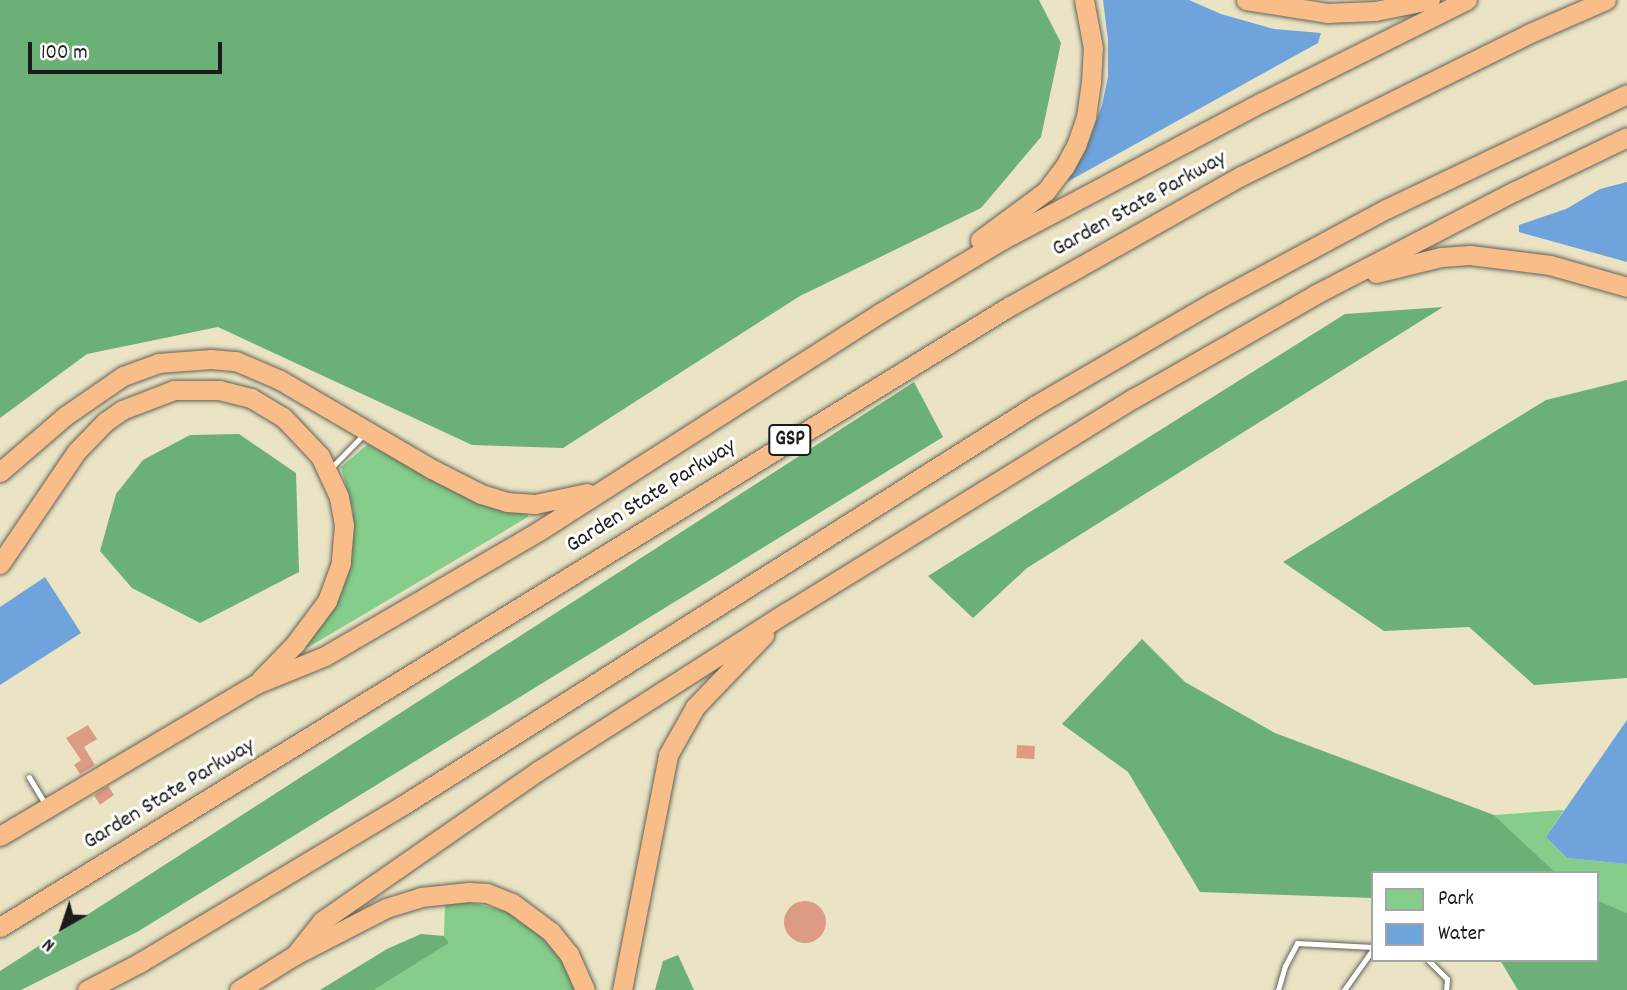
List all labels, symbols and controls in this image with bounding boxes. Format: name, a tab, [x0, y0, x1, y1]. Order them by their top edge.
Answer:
scale bar	[32, 28, 226, 72]
text: 100 m	[41, 39, 88, 69]
street label: Garden State Parkway	[1048, 146, 1232, 264]
road number: GSP	[767, 422, 813, 458]
street label: Garden State Parkway	[562, 434, 742, 560]
street label: Garden State Parkway	[79, 733, 261, 857]
legend	[1372, 871, 1599, 962]
text: Park	[1438, 885, 1474, 915]
north arrow	[28, 892, 98, 962]
text: Water	[1438, 920, 1485, 950]
text: N	[37, 930, 62, 957]

